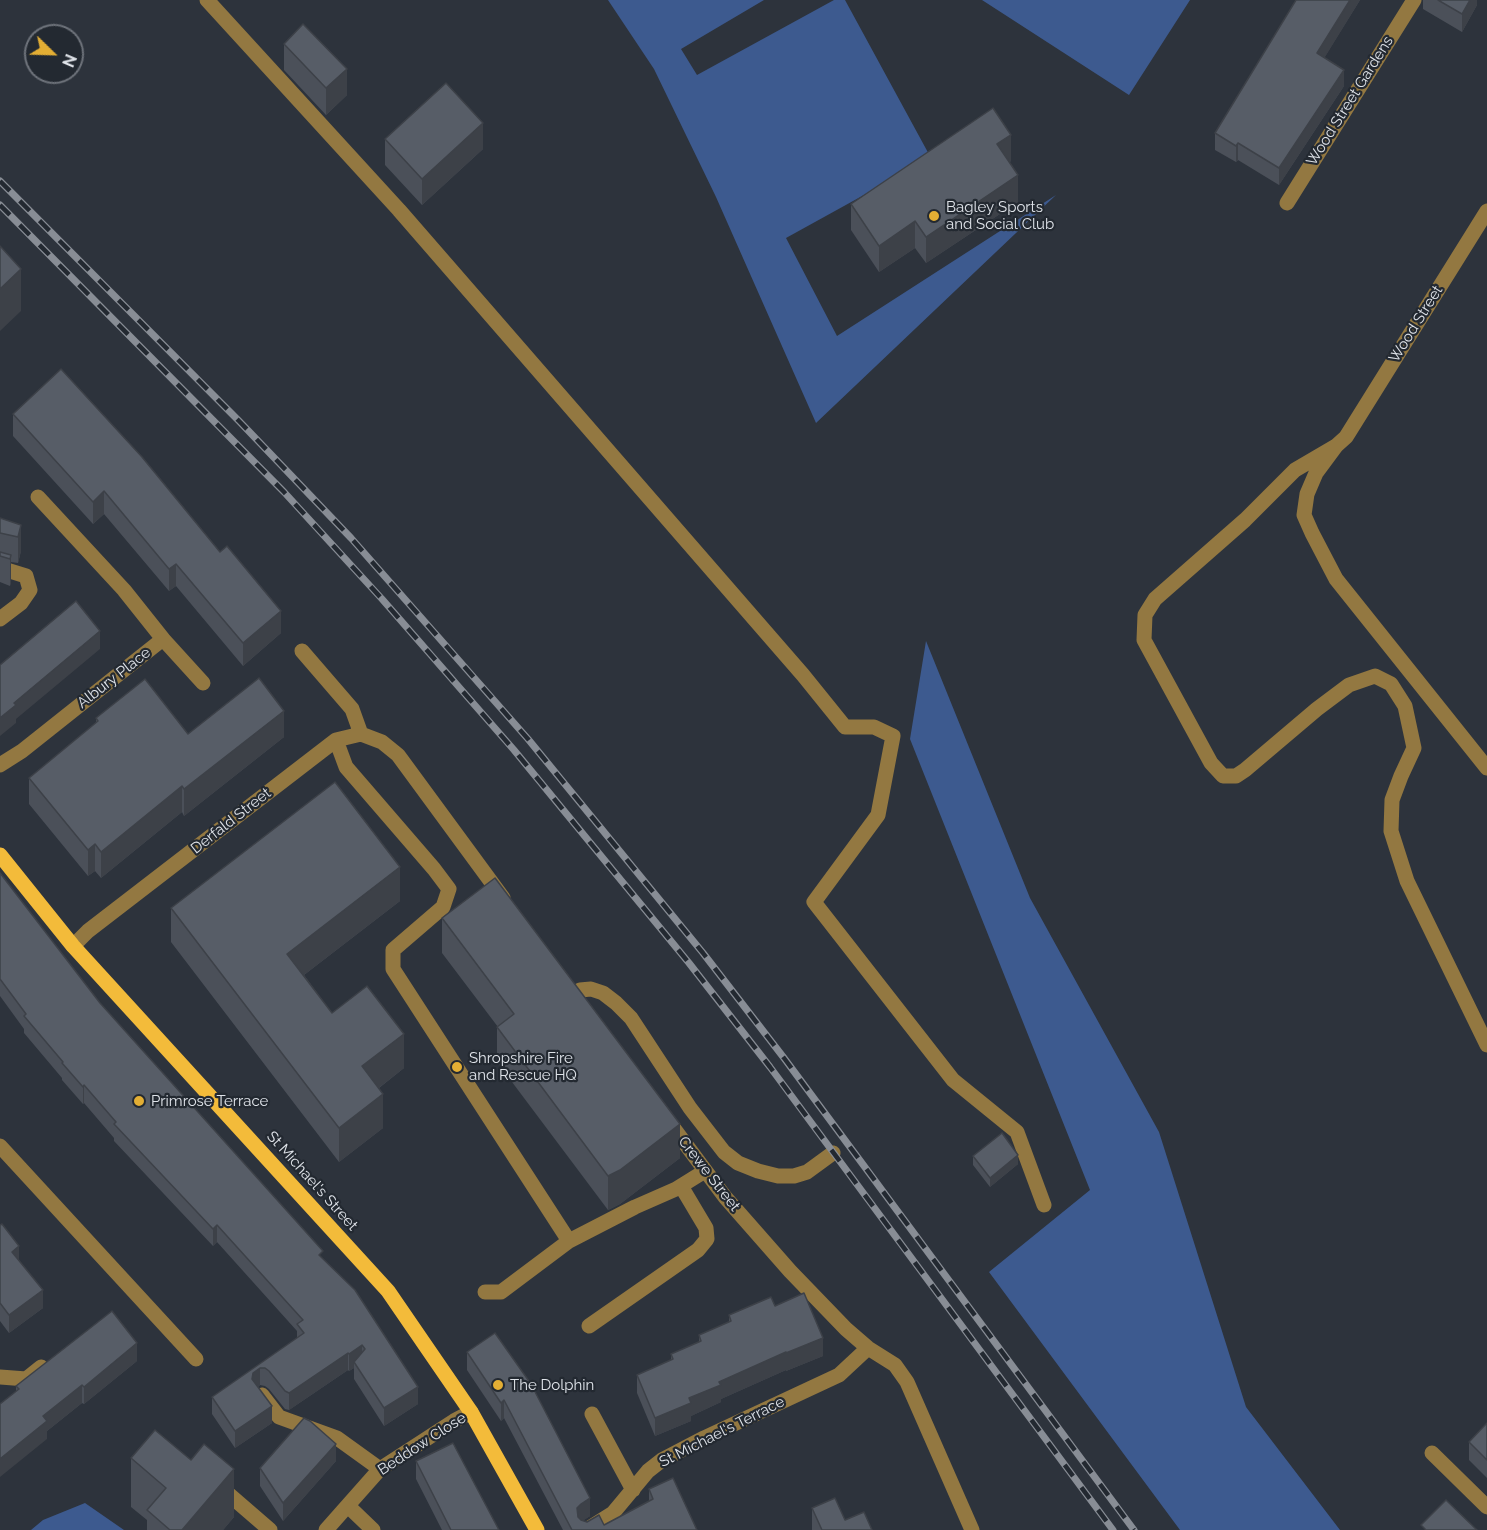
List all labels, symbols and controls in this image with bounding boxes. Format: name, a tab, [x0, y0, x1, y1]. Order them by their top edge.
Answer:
north arrow	[24, 24, 84, 84]
street label: Wood Street Gardens	[1303, 33, 1397, 169]
text: N	[58, 51, 80, 70]
place label: Bagley Sports and Social Club	[946, 198, 1054, 233]
marker: Bagley Sports and Social Club	[927, 209, 941, 223]
street label: Wood Street	[1385, 282, 1447, 366]
street label: Albury Place	[74, 644, 154, 712]
street label: Derfald Street	[187, 784, 275, 858]
place label: Shropshire Fire and Rescue HQ	[469, 1049, 577, 1084]
marker: Shropshire Fire and Rescue HQ	[450, 1060, 464, 1074]
place label: Primrose Terrace	[151, 1092, 268, 1110]
marker: Primrose Terrace	[132, 1094, 146, 1108]
street label: St Michael's Street	[263, 1128, 361, 1234]
street label: Crewe Street	[674, 1133, 744, 1215]
place label: The Dolphin	[510, 1376, 594, 1394]
marker: The Dolphin	[491, 1378, 505, 1392]
street label: St Michael's Terrace	[656, 1393, 788, 1471]
street label: Beddow Close	[375, 1409, 469, 1479]

